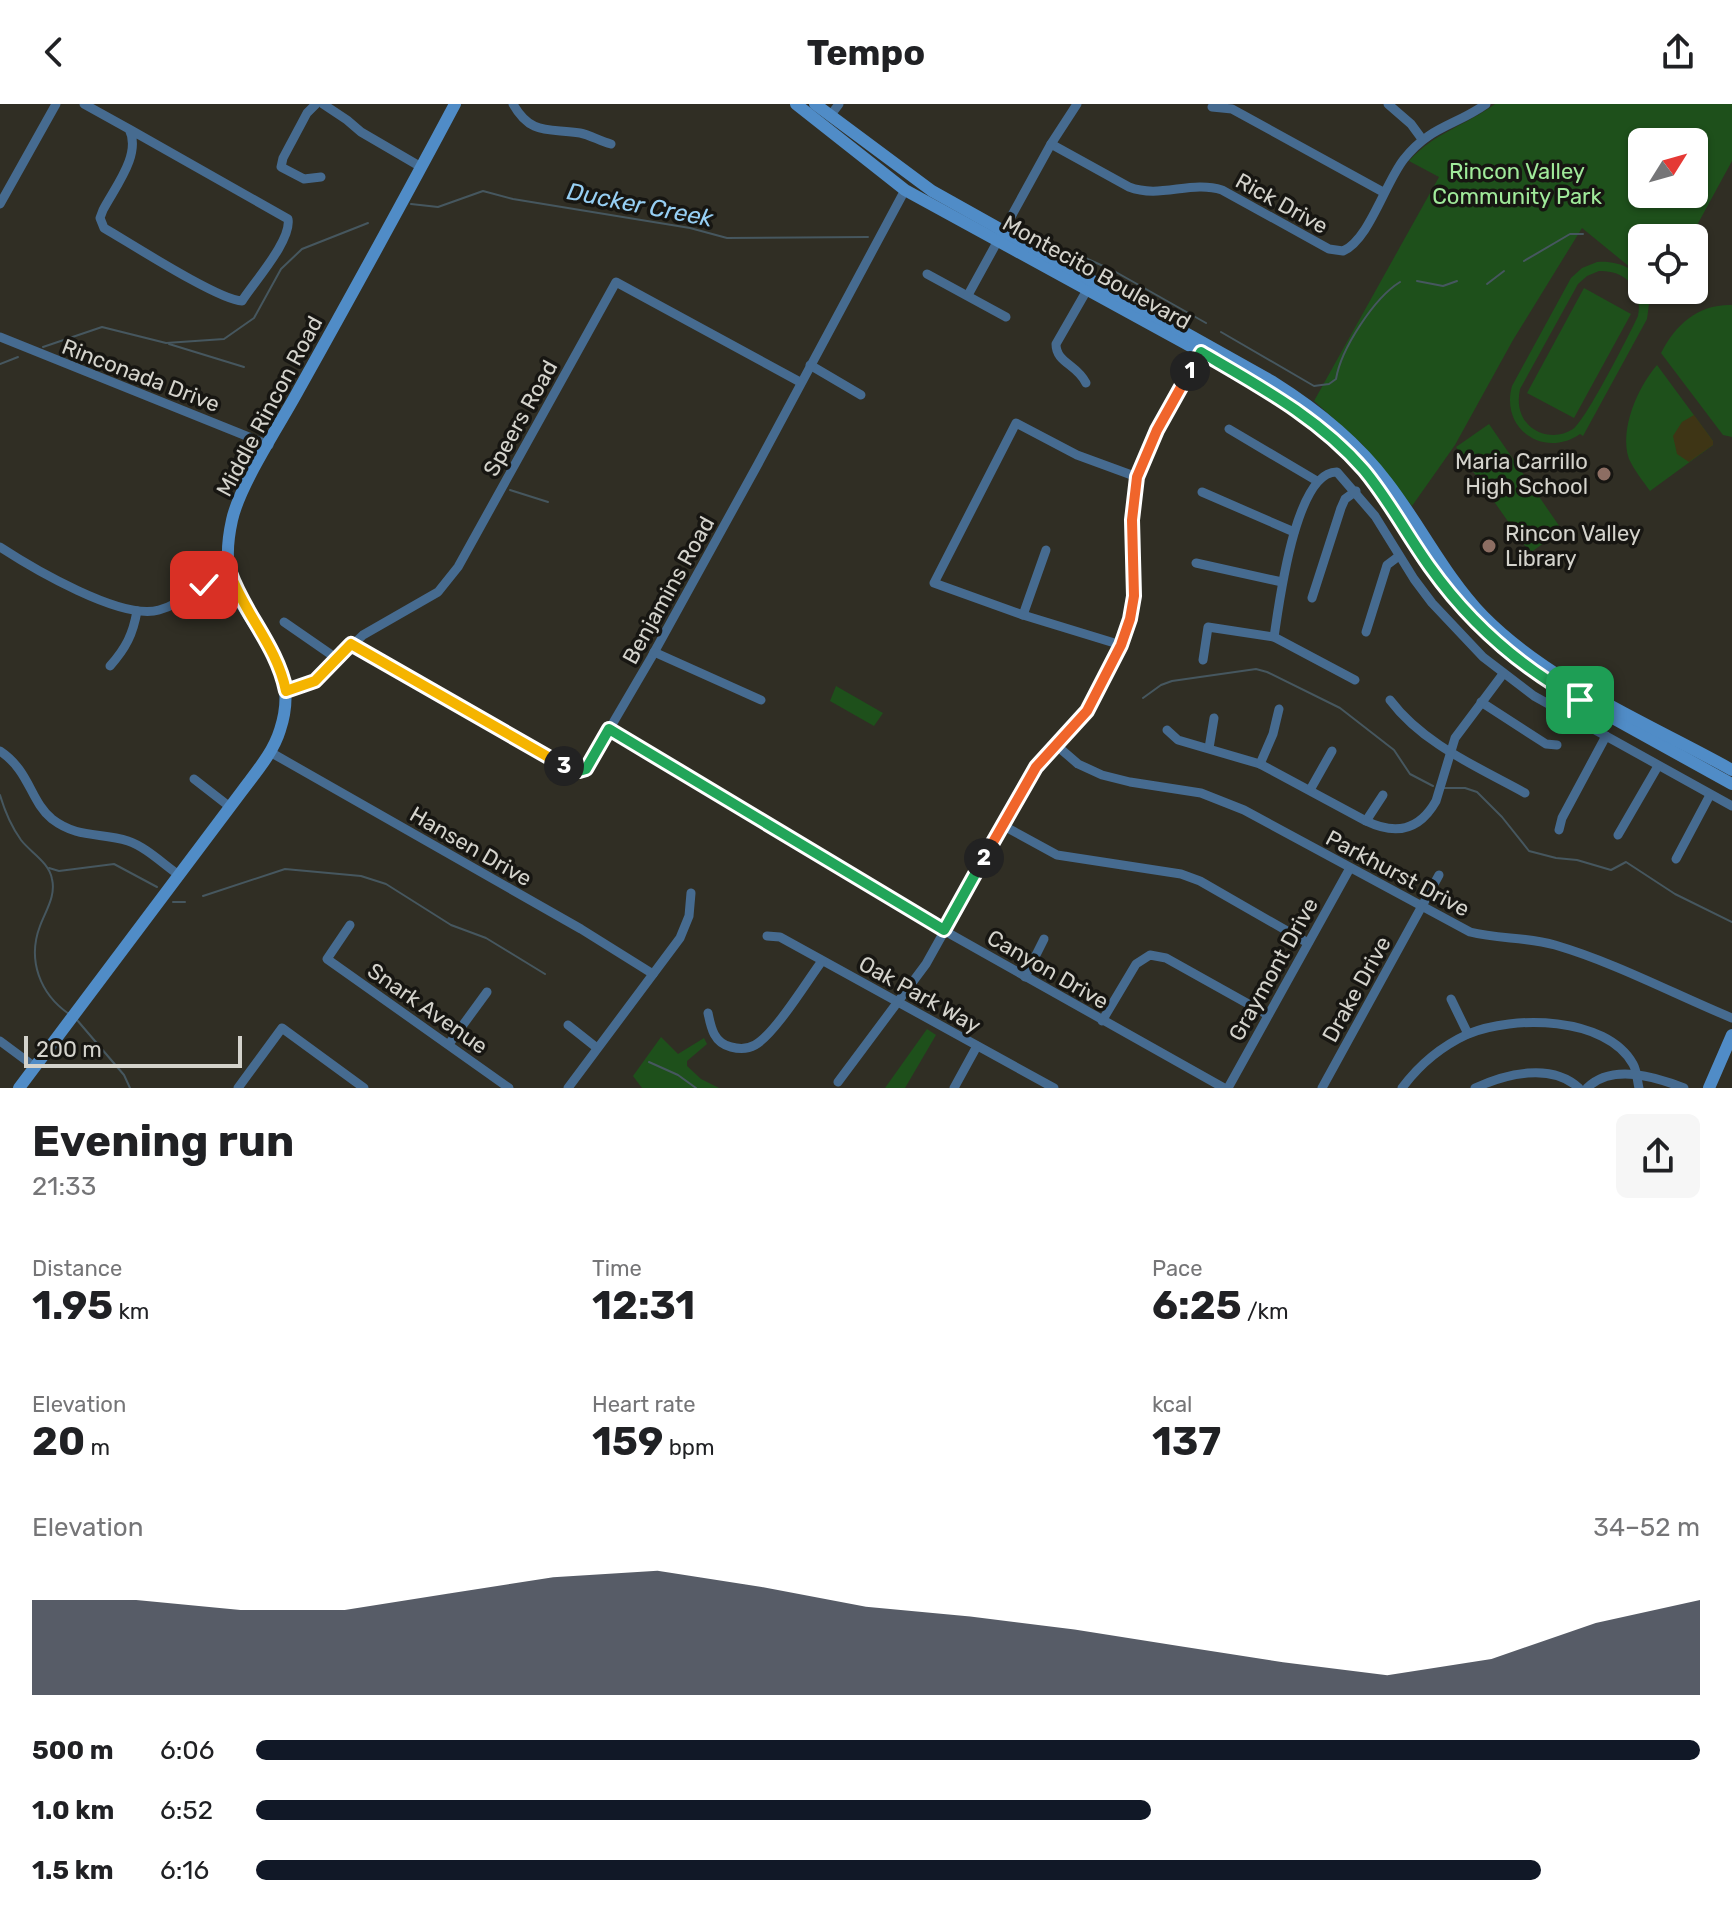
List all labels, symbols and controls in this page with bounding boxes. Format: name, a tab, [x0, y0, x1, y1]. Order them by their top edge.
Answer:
icon: back	[32, 30, 76, 74]
icon: share	[1656, 30, 1700, 74]
text: Tempo	[807, 31, 925, 74]
north arrow	[1628, 128, 1708, 208]
map controls	[1628, 128, 1708, 304]
park label: Rincon Valley Community Park	[1432, 158, 1602, 210]
street label: Rick Drive	[1231, 167, 1333, 240]
water label: Ducker Creek	[565, 177, 716, 233]
street label: Montecito Boulevard	[998, 209, 1196, 335]
button: locate	[1628, 224, 1708, 304]
street label: Middle Rincon Road	[210, 311, 328, 501]
street label: Rinconada Drive	[58, 333, 224, 418]
pin: 1	[1170, 351, 1210, 391]
street label: Speers Road	[477, 355, 563, 481]
text: 1	[1185, 357, 1195, 384]
place label: Maria Carrillo High School	[1455, 448, 1588, 500]
marker: Maria Carrillo High School	[1595, 465, 1613, 483]
street label: Benjamins Road	[617, 512, 720, 669]
place label: Rincon Valley Library	[1505, 520, 1641, 572]
marker: Rincon Valley Library	[1480, 537, 1498, 555]
pin	[170, 551, 238, 619]
icon: check	[182, 563, 226, 607]
pin	[1546, 666, 1614, 734]
icon: arrive	[1558, 678, 1602, 722]
pin: 3	[544, 746, 584, 786]
text: 3	[557, 752, 571, 779]
street label: Hansen Drive	[405, 801, 537, 892]
street label: Parkhurst Drive	[1321, 824, 1474, 923]
pin: 2	[964, 838, 1004, 878]
text: 2	[977, 844, 991, 871]
street label: Graymont Drive	[1223, 893, 1324, 1046]
street label: Canyon Drive	[982, 924, 1113, 1015]
street label: Drake Drive	[1316, 932, 1397, 1047]
street label: Oak Park Way	[854, 950, 985, 1039]
street label: Snark Avenue	[362, 957, 493, 1060]
scale bar	[24, 1032, 242, 1068]
text: 200 m	[36, 1036, 102, 1063]
button: share	[1616, 1114, 1700, 1198]
text: Evening run	[32, 1115, 294, 1167]
text: 21:33	[32, 1171, 96, 1202]
text: Distance	[32, 1255, 122, 1282]
text: Time	[592, 1255, 642, 1282]
text: Pace	[1152, 1255, 1203, 1282]
text: 1.95	[32, 1282, 113, 1329]
text: 12:31	[592, 1282, 695, 1329]
text: 6:25	[1152, 1282, 1242, 1329]
text: km	[113, 1298, 149, 1325]
text: /km	[1242, 1298, 1288, 1325]
text: Elevation	[32, 1391, 126, 1418]
text: Heart rate	[592, 1391, 696, 1418]
text: kcal	[1152, 1391, 1192, 1418]
text: 20	[32, 1418, 85, 1465]
text: 159	[592, 1418, 663, 1465]
text: 137	[1152, 1418, 1221, 1465]
text: m	[85, 1434, 110, 1461]
text: bpm	[663, 1434, 715, 1461]
text: Elevation	[32, 1512, 143, 1543]
text: 34–52 m	[1593, 1512, 1700, 1543]
text: 500 m	[32, 1735, 114, 1766]
text: 6:06	[160, 1735, 215, 1766]
text: 1.0 km	[32, 1795, 114, 1826]
text: 6:52	[160, 1795, 213, 1826]
text: 1.5 km	[32, 1855, 114, 1886]
text: 6:16	[160, 1855, 209, 1886]

